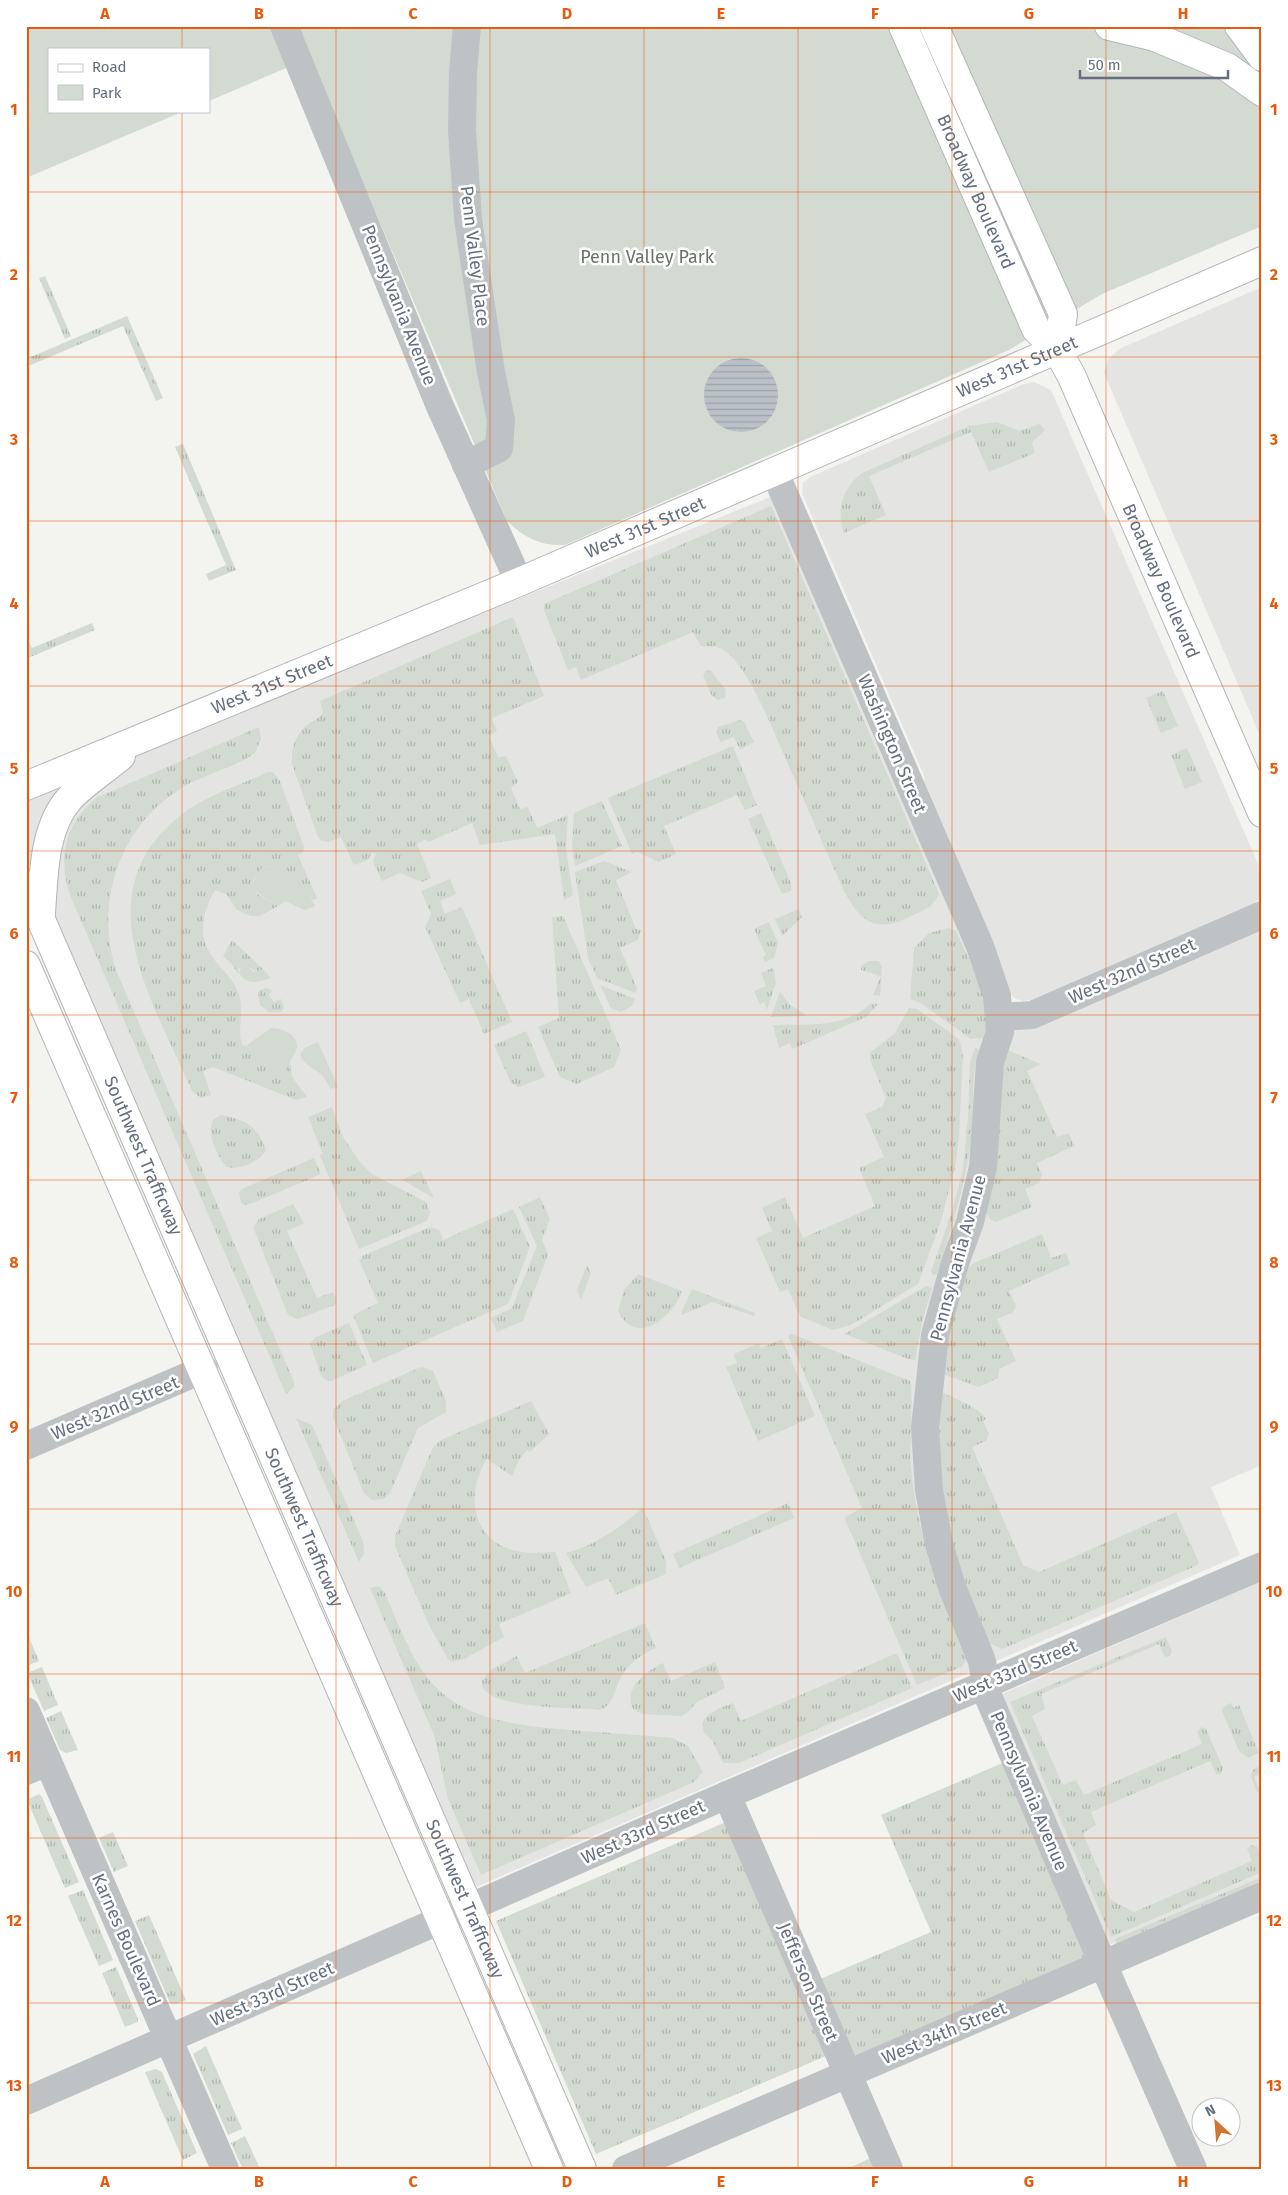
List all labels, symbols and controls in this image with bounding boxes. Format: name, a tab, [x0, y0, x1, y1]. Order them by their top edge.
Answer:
text: A	[99, 4, 110, 23]
text: B	[254, 4, 264, 23]
text: C	[408, 4, 418, 23]
text: D	[562, 4, 572, 23]
text: E	[717, 4, 725, 23]
text: F	[871, 4, 879, 23]
text: G	[1024, 4, 1034, 23]
text: H	[1178, 4, 1188, 23]
legend	[48, 48, 210, 112]
scale bar	[1080, 48, 1228, 80]
text: 50 m	[1088, 56, 1121, 74]
text: Road	[92, 58, 127, 76]
text: Park	[92, 84, 122, 102]
text: 1	[10, 100, 18, 119]
text: 1	[1270, 100, 1278, 119]
street label: Broadway Boulevard	[932, 111, 1019, 272]
street label: Penn Valley Place	[455, 184, 495, 328]
street label: Pennsylvania Avenue	[357, 222, 441, 388]
park label: Penn Valley Park	[580, 246, 715, 268]
text: 2	[10, 265, 18, 284]
text: 2	[1270, 265, 1278, 284]
street label: West 31st Street	[953, 331, 1081, 403]
text: 3	[9, 430, 18, 449]
text: 3	[1269, 430, 1278, 449]
street label: West 31st Street	[582, 492, 709, 563]
street label: Broadway Boulevard	[1118, 500, 1204, 662]
text: 4	[9, 594, 19, 613]
text: 4	[1269, 594, 1279, 613]
street label: West 31st Street	[208, 649, 336, 719]
street label: Washington Street	[853, 671, 931, 817]
text: 5	[10, 759, 19, 778]
text: 5	[1270, 759, 1279, 778]
text: 6	[9, 924, 19, 943]
text: 6	[1269, 924, 1279, 943]
street label: West 32nd Street	[1065, 933, 1199, 1009]
street label: Southwest Trafficway	[99, 1073, 187, 1239]
text: 7	[10, 1088, 18, 1107]
text: 7	[1270, 1088, 1278, 1107]
street label: Pennsylvania Avenue	[925, 1172, 991, 1344]
text: 8	[9, 1253, 19, 1272]
text: 8	[1269, 1253, 1279, 1272]
street label: West 32nd Street	[48, 1371, 183, 1445]
text: 9	[10, 1417, 19, 1436]
text: 9	[1270, 1417, 1279, 1436]
street label: Southwest Trafficway	[260, 1444, 348, 1610]
text: 10	[6, 1582, 22, 1601]
text: 10	[1266, 1582, 1282, 1601]
street label: West 33rd Street	[950, 1635, 1081, 1707]
street label: Pennsylvania Avenue	[985, 1708, 1073, 1874]
text: 11	[7, 1747, 21, 1766]
text: 11	[1267, 1747, 1281, 1766]
street label: West 33rd Street	[578, 1795, 709, 1869]
street label: Southwest Trafficway	[421, 1816, 509, 1982]
street label: Karnes Boulevard	[87, 1870, 165, 2010]
text: 12	[6, 1911, 22, 1930]
text: 12	[1266, 1911, 1282, 1930]
street label: Jefferson Street	[773, 1919, 843, 2045]
street label: West 33rd Street	[207, 1957, 338, 2031]
street label: West 34th Street	[878, 1997, 1010, 2069]
text: 13	[6, 2076, 22, 2095]
text: 13	[1266, 2076, 1282, 2095]
north arrow	[1190, 2098, 1240, 2148]
text: N	[1203, 2101, 1218, 2120]
text: A	[99, 2172, 110, 2191]
text: B	[254, 2172, 264, 2191]
text: C	[408, 2172, 418, 2191]
text: D	[562, 2172, 572, 2191]
text: E	[717, 2172, 725, 2191]
text: F	[871, 2172, 879, 2191]
text: G	[1024, 2172, 1034, 2191]
text: H	[1178, 2172, 1188, 2191]

